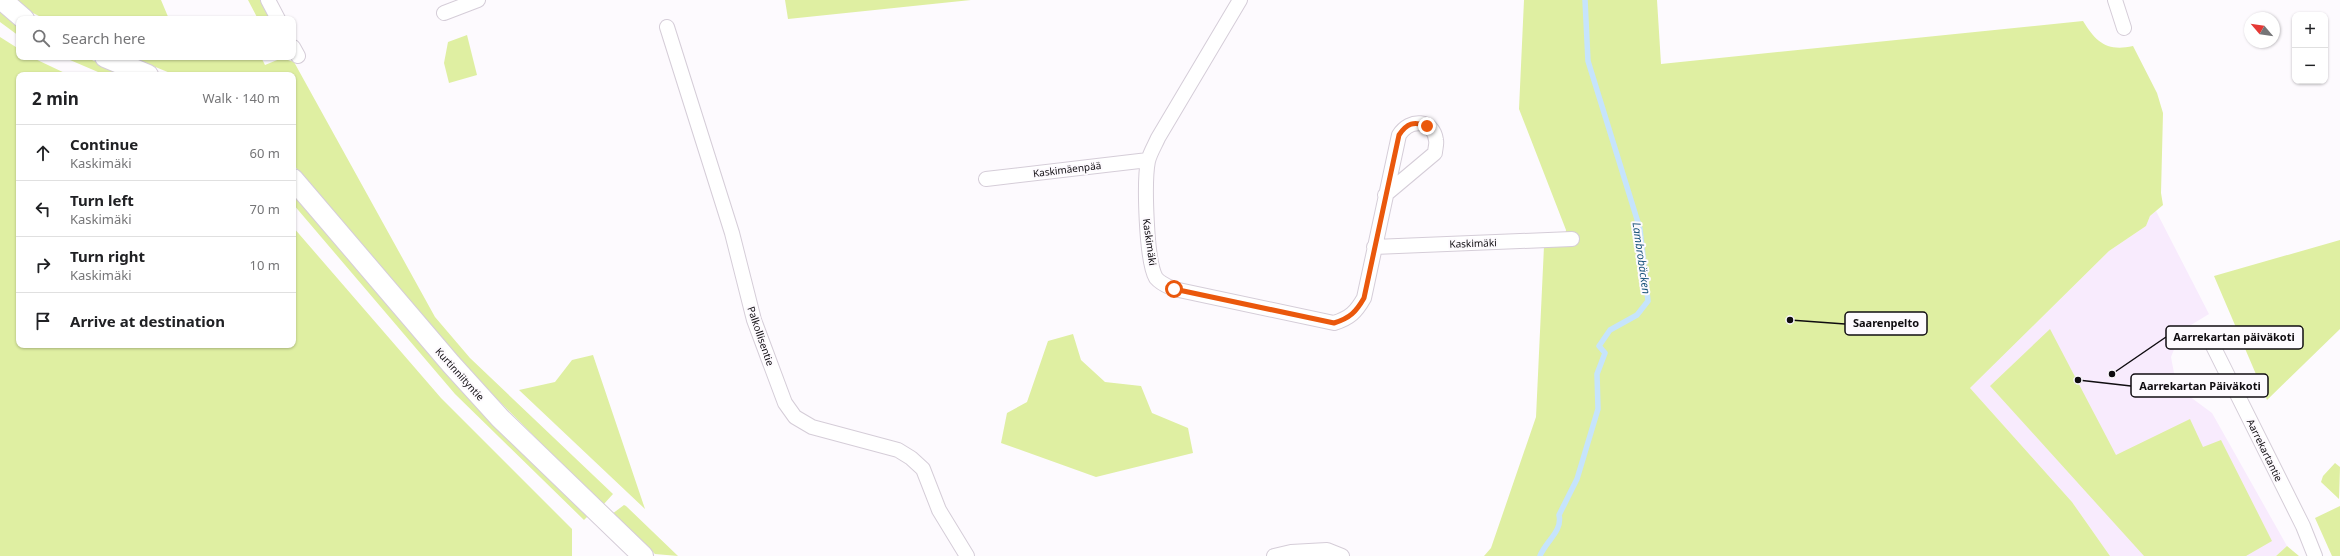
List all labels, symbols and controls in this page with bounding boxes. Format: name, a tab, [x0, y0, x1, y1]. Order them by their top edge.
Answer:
north arrow	[2244, 12, 2280, 48]
map controls	[2292, 12, 2328, 84]
button: +	[2292, 12, 2328, 48]
search box	[16, 16, 296, 60]
icon: search	[30, 27, 52, 49]
text: Search here	[62, 28, 145, 48]
button: −	[2292, 48, 2328, 84]
text: 2 min	[32, 87, 79, 110]
text: Walk · 140 m	[202, 89, 280, 107]
route end	[1418, 117, 1436, 135]
text: Continue	[70, 134, 138, 154]
icon: ahead	[32, 142, 54, 164]
text: 60 m	[250, 144, 280, 162]
text: Kaskimäki	[70, 154, 132, 172]
street label: Kaskimäenpää	[1032, 158, 1102, 180]
text: Turn left	[70, 190, 134, 210]
icon: left	[32, 198, 54, 220]
text: 70 m	[250, 200, 280, 218]
text: Kaskimäki	[70, 210, 132, 228]
street label: Kaskimäki	[1140, 218, 1160, 266]
water label: Lambrobäcken	[1630, 221, 1654, 295]
street label: Kaskimäki	[1449, 235, 1497, 251]
text: Turn right	[70, 246, 145, 266]
icon: right	[32, 254, 54, 276]
text: 10 m	[250, 256, 280, 274]
text: Kaskimäki	[70, 266, 132, 284]
route start	[1165, 280, 1183, 298]
street label: Palkollisentie	[744, 304, 778, 368]
icon: arrive	[32, 310, 54, 332]
text: Arrive at destination	[70, 311, 225, 331]
callout: Saarenpelto	[1845, 312, 1927, 335]
text: Saarenpelto	[1853, 315, 1919, 330]
callout: Aarrekartan päiväkoti	[2166, 326, 2303, 349]
text: Aarrekartan päiväkoti	[2173, 329, 2295, 344]
street label: Kurtinniityntie	[432, 344, 488, 404]
callout: Aarrekartan Päiväkoti	[2131, 374, 2268, 397]
text: Aarrekartan Päiväkoti	[2139, 378, 2261, 393]
street label: Aarrekartantie	[2244, 416, 2286, 484]

